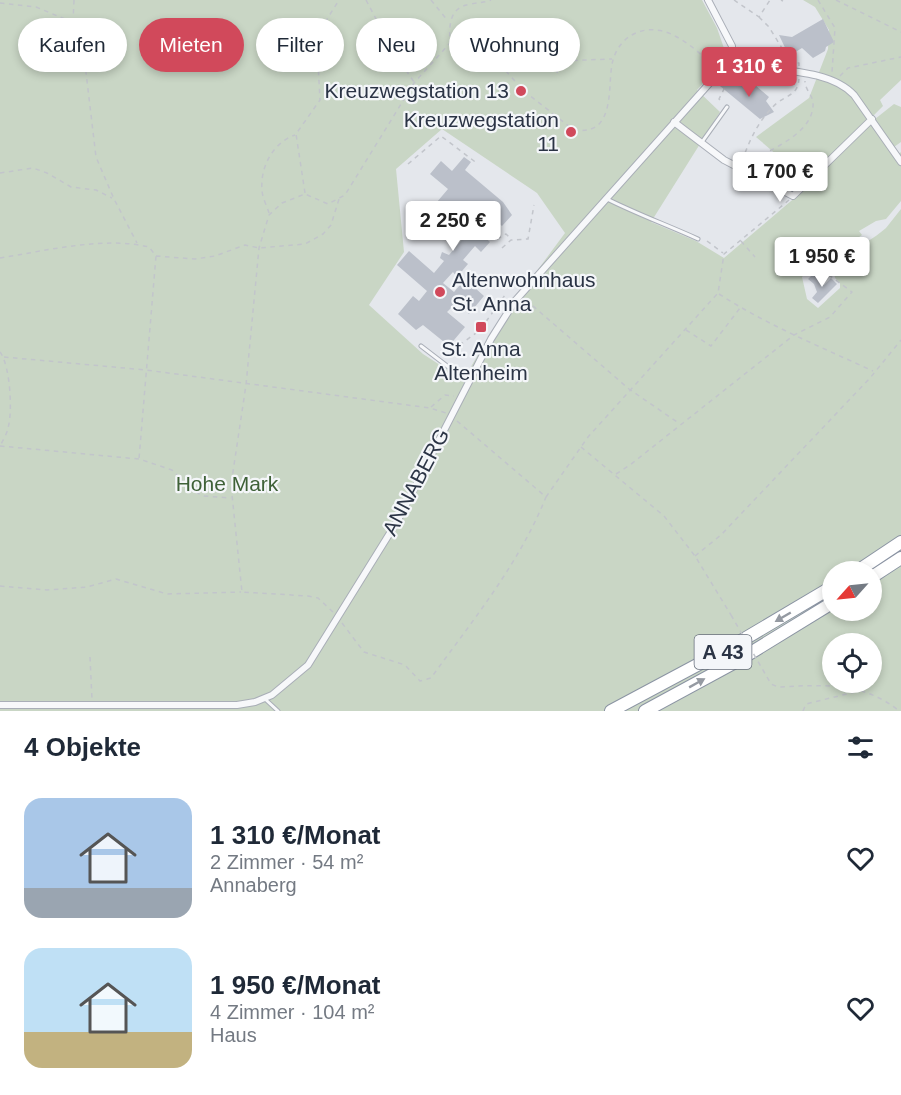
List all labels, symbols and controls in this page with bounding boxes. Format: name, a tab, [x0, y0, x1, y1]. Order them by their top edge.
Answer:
chip: Kaufen	[18, 18, 127, 72]
chip: Mieten	[139, 18, 244, 72]
chip: Filter	[256, 18, 344, 72]
chip: Neu	[356, 18, 437, 72]
chip: Wohnung	[449, 18, 580, 72]
pin: 1 310 €	[694, 47, 804, 98]
text: 1 310 €	[716, 55, 782, 77]
place label: Kreuzwegstation 13	[325, 79, 509, 102]
marker: Kreuzwegstation 13	[514, 84, 528, 98]
place label: Kreuzwegstation 11	[404, 108, 559, 155]
marker: Kreuzwegstation 11	[564, 125, 578, 139]
pin: 1 700 €	[725, 152, 835, 203]
text: 1 700 €	[747, 160, 813, 182]
pin: 2 250 €	[398, 201, 508, 252]
text: 2 250 €	[420, 209, 486, 231]
pin: 1 950 €	[767, 237, 877, 288]
text: 1 950 €	[789, 245, 855, 267]
place label: Altenwohnhaus St. Anna	[452, 268, 596, 315]
marker: Altenwohnhaus St. Anna	[433, 285, 447, 299]
marker: St. Anna Altenheim	[474, 320, 488, 334]
place label: St. Anna Altenheim	[434, 337, 528, 384]
street label: ANNABERG	[378, 424, 453, 539]
park label: Hohe Mark	[176, 472, 279, 495]
north arrow	[822, 561, 882, 621]
map controls	[822, 561, 882, 693]
one-way arrow	[775, 612, 791, 623]
button: locate	[822, 633, 882, 693]
road number: A 43	[694, 635, 752, 669]
one-way arrow	[688, 678, 705, 688]
icon: filters	[844, 731, 877, 764]
text: 4 Objekte	[24, 732, 141, 762]
text: 1 310 €/Monat	[210, 820, 381, 850]
icon: home	[72, 822, 144, 894]
icon: heart	[844, 842, 877, 875]
text: 2 Zimmer · 54 m²	[210, 851, 363, 873]
text: Annaberg	[210, 874, 297, 896]
text: 1 950 €/Monat	[210, 970, 381, 1000]
icon: home	[72, 972, 144, 1044]
icon: heart	[844, 992, 877, 1025]
text: 4 Zimmer · 104 m²	[210, 1001, 374, 1023]
text: Haus	[210, 1024, 257, 1046]

